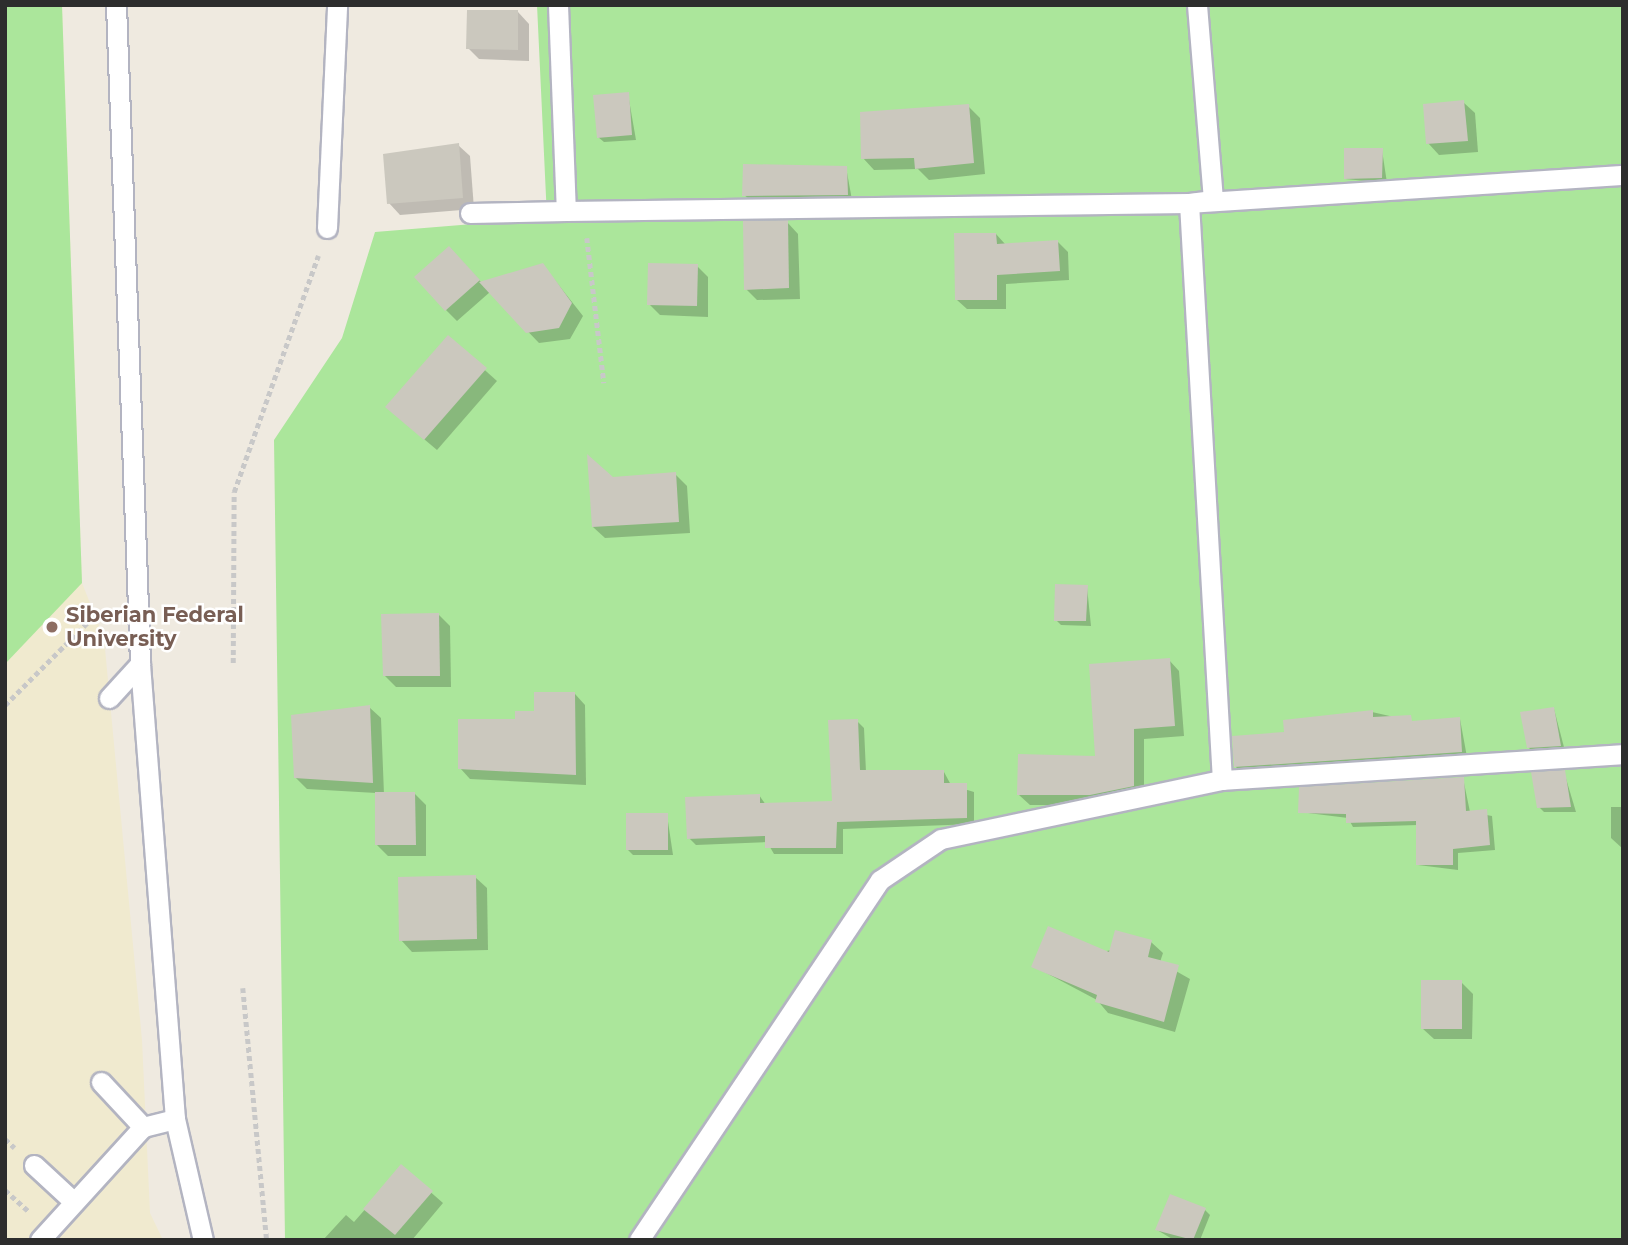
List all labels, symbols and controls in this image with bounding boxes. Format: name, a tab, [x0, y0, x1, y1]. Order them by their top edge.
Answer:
place label: Siberian Federal University	[66, 602, 244, 652]
marker: Siberian Federal University	[44, 619, 60, 635]

